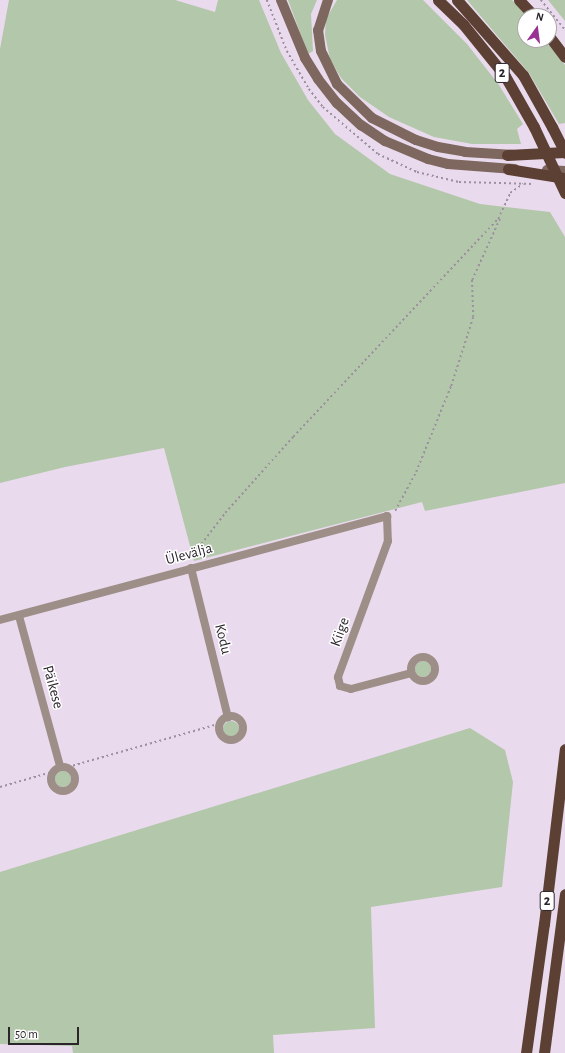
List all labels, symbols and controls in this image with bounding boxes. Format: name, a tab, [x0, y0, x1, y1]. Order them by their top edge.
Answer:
north arrow	[517, 8, 557, 48]
text: N	[535, 11, 545, 23]
road number: 2	[494, 61, 510, 85]
street label: Ülevälja	[164, 539, 214, 569]
street label: Kiige	[326, 615, 354, 649]
street label: Kodu	[211, 622, 235, 656]
street label: Päikese	[39, 663, 67, 711]
road number: 2	[539, 889, 555, 913]
scale bar	[10, 1019, 81, 1045]
text: 50 m	[15, 1028, 38, 1040]

